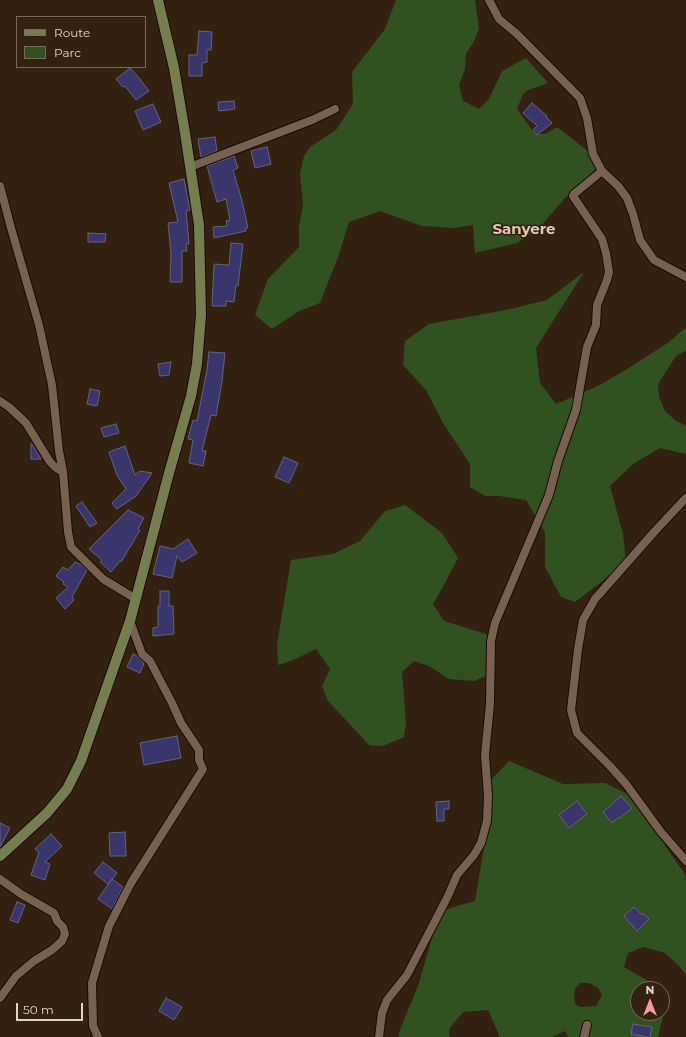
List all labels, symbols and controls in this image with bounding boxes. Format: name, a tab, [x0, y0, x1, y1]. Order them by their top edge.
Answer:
legend	[16, 16, 146, 68]
text: Route	[54, 25, 90, 40]
text: Parc	[54, 45, 81, 60]
district label: Sanyere	[492, 221, 556, 239]
north arrow	[630, 981, 670, 1021]
text: N	[646, 983, 654, 997]
scale bar	[18, 995, 85, 1021]
text: 50 m	[23, 1002, 54, 1017]

